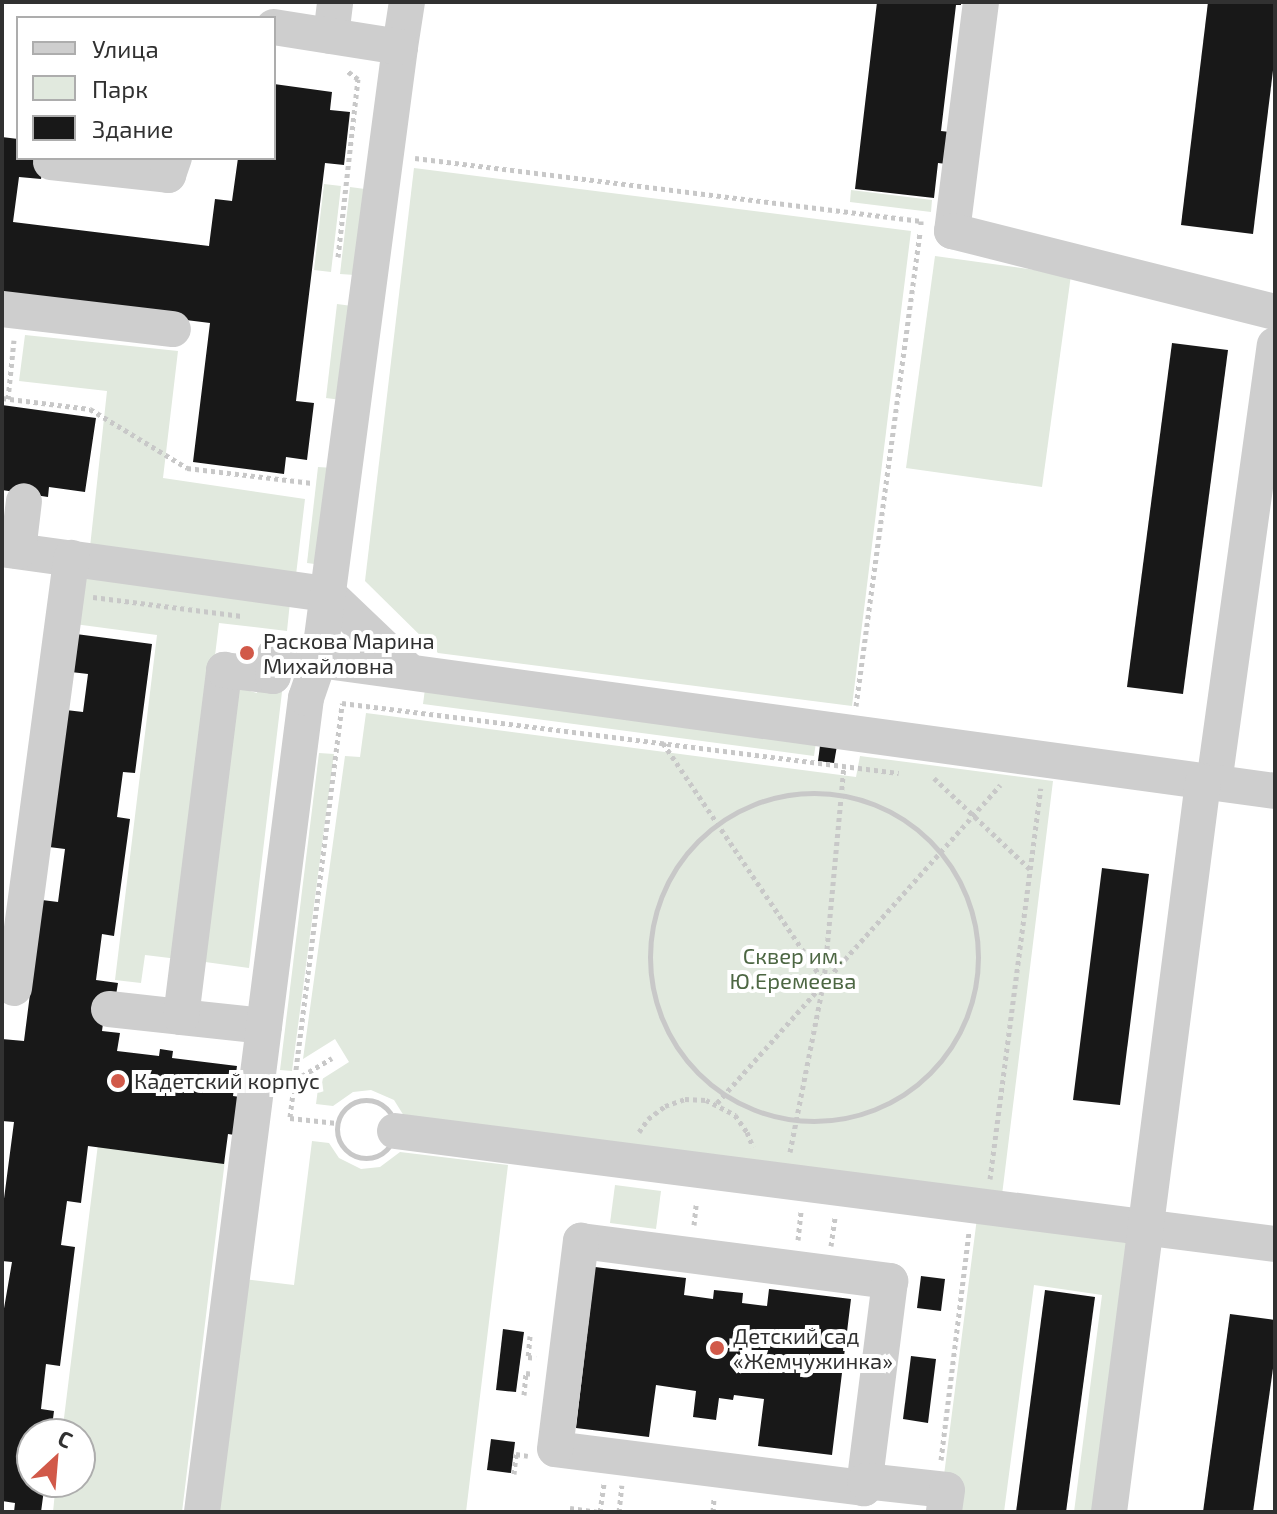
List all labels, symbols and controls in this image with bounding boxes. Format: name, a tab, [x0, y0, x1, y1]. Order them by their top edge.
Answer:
legend	[16, 16, 276, 160]
text: Улица	[92, 34, 159, 63]
text: Парк	[92, 74, 148, 103]
text: Здание	[92, 114, 174, 143]
place label: Раскова Марина Михайловна	[263, 627, 435, 678]
marker: Раскова Марина Михайловна	[238, 644, 256, 662]
park label: Сквер им. Ю.Еремеева	[730, 942, 856, 994]
place label: Кадетский корпус	[134, 1068, 320, 1094]
marker: Кадетский корпус	[109, 1072, 127, 1090]
place label: Детский сад «Жемчужинка»	[733, 1322, 893, 1374]
marker: Детский сад «Жемчужинка»	[708, 1339, 726, 1357]
north arrow	[16, 1418, 96, 1498]
text: С	[54, 1424, 77, 1453]

